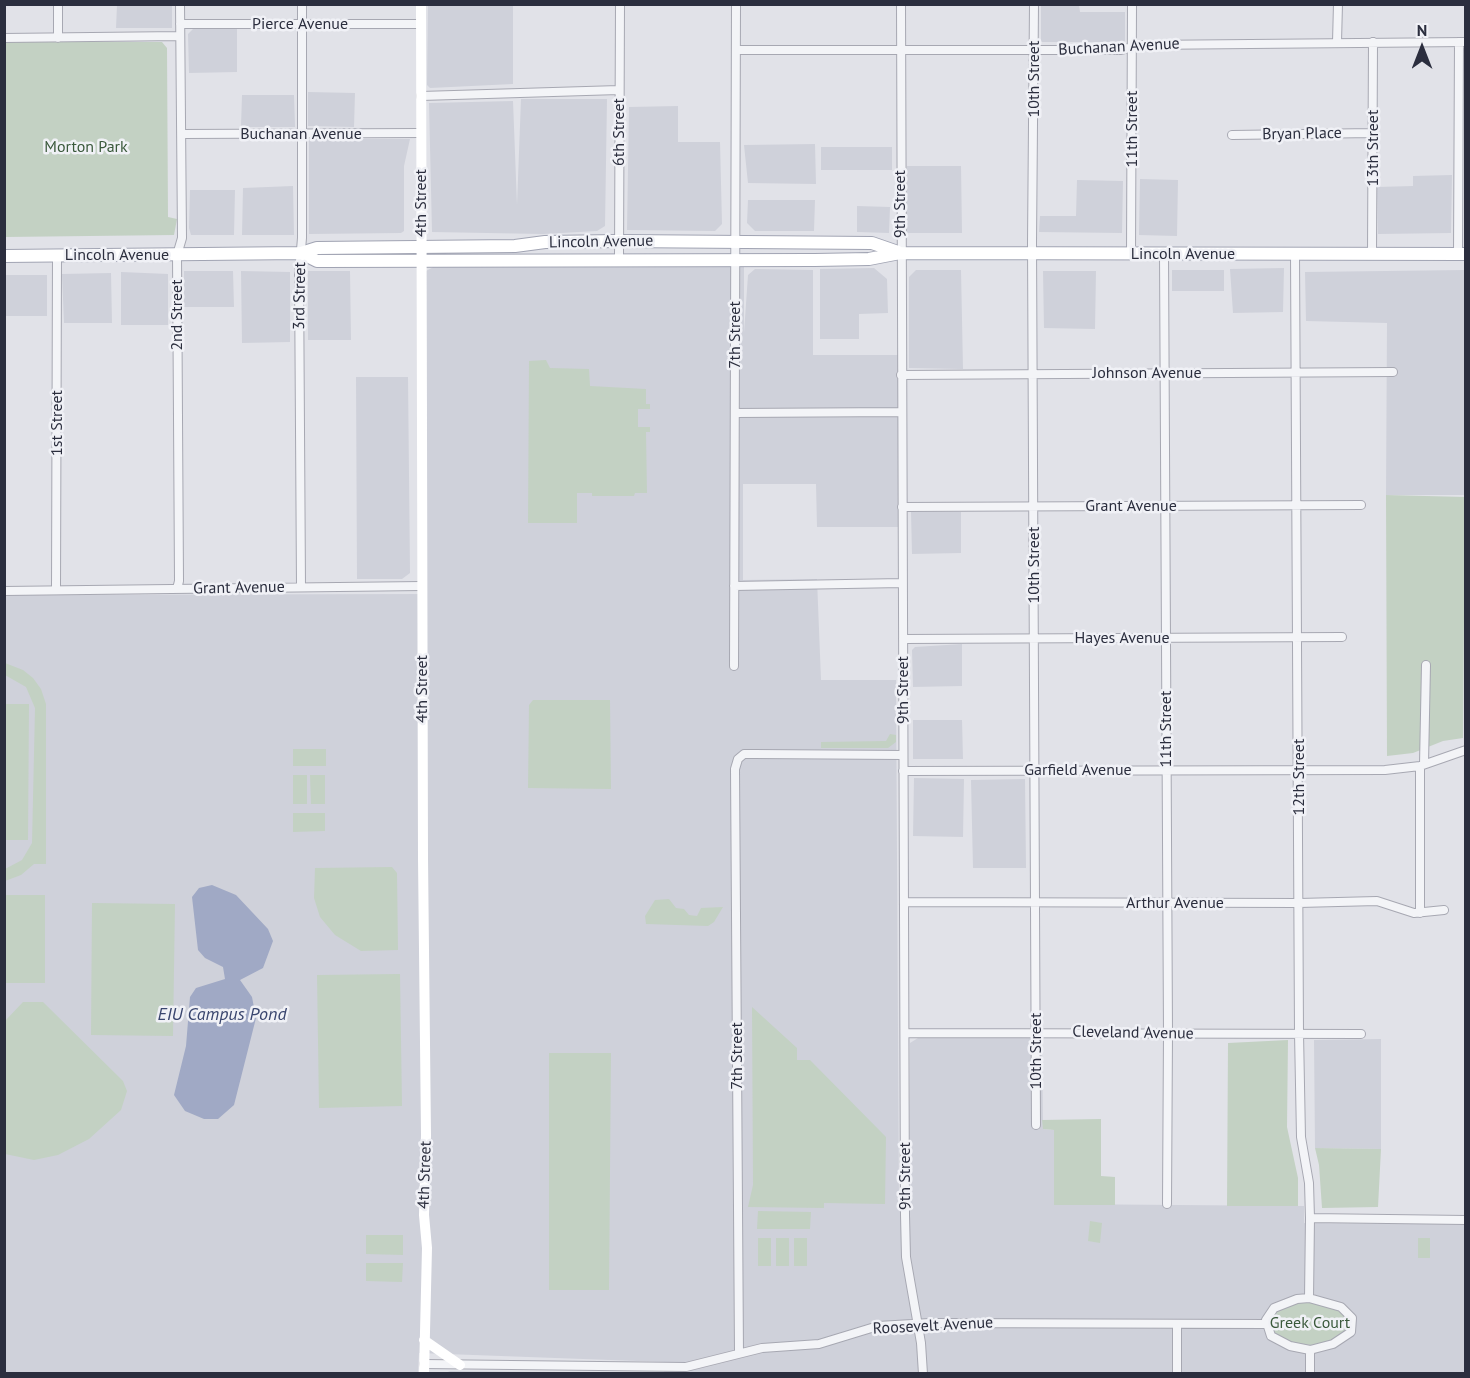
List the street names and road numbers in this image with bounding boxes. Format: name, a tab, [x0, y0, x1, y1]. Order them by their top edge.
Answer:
street label: Pierce Avenue	[252, 14, 348, 34]
street label: Buchanan Avenue	[1058, 34, 1180, 60]
street label: 10th Street	[1024, 41, 1044, 117]
street label: 11th Street	[1122, 91, 1142, 167]
street label: 6th Street	[609, 98, 629, 166]
street label: 13th Street	[1363, 110, 1383, 186]
street label: Buchanan Avenue	[240, 124, 362, 144]
street label: Bryan Place	[1262, 124, 1342, 144]
street label: 4th Street	[411, 169, 431, 237]
street label: 9th Street	[890, 170, 910, 238]
street label: Lincoln Avenue	[549, 231, 653, 253]
street label: Lincoln Avenue	[1131, 244, 1235, 264]
street label: Lincoln Avenue	[65, 245, 169, 265]
street label: 3rd Street	[290, 262, 310, 330]
street label: 2nd Street	[167, 279, 187, 351]
street label: 7th Street	[725, 301, 745, 369]
street label: Johnson Avenue	[1092, 363, 1202, 383]
street label: 1st Street	[47, 390, 67, 456]
street label: Grant Avenue	[1085, 496, 1177, 516]
street label: 10th Street	[1024, 527, 1044, 603]
street label: Grant Avenue	[193, 578, 285, 598]
street label: Hayes Avenue	[1074, 628, 1170, 648]
street label: 4th Street	[412, 655, 432, 723]
street label: 9th Street	[893, 656, 913, 724]
street label: 11th Street	[1156, 691, 1176, 767]
street label: 12th Street	[1289, 739, 1309, 815]
street label: Garfield Avenue	[1024, 760, 1132, 780]
street label: Arthur Avenue	[1126, 893, 1224, 913]
street label: 10th Street	[1026, 1013, 1046, 1089]
street label: 7th Street	[727, 1022, 747, 1090]
street label: Cleveland Avenue	[1072, 1022, 1194, 1044]
street label: 4th Street	[414, 1141, 436, 1209]
street label: 9th Street	[895, 1142, 915, 1210]
street label: Roosevelt Avenue	[872, 1313, 994, 1339]

